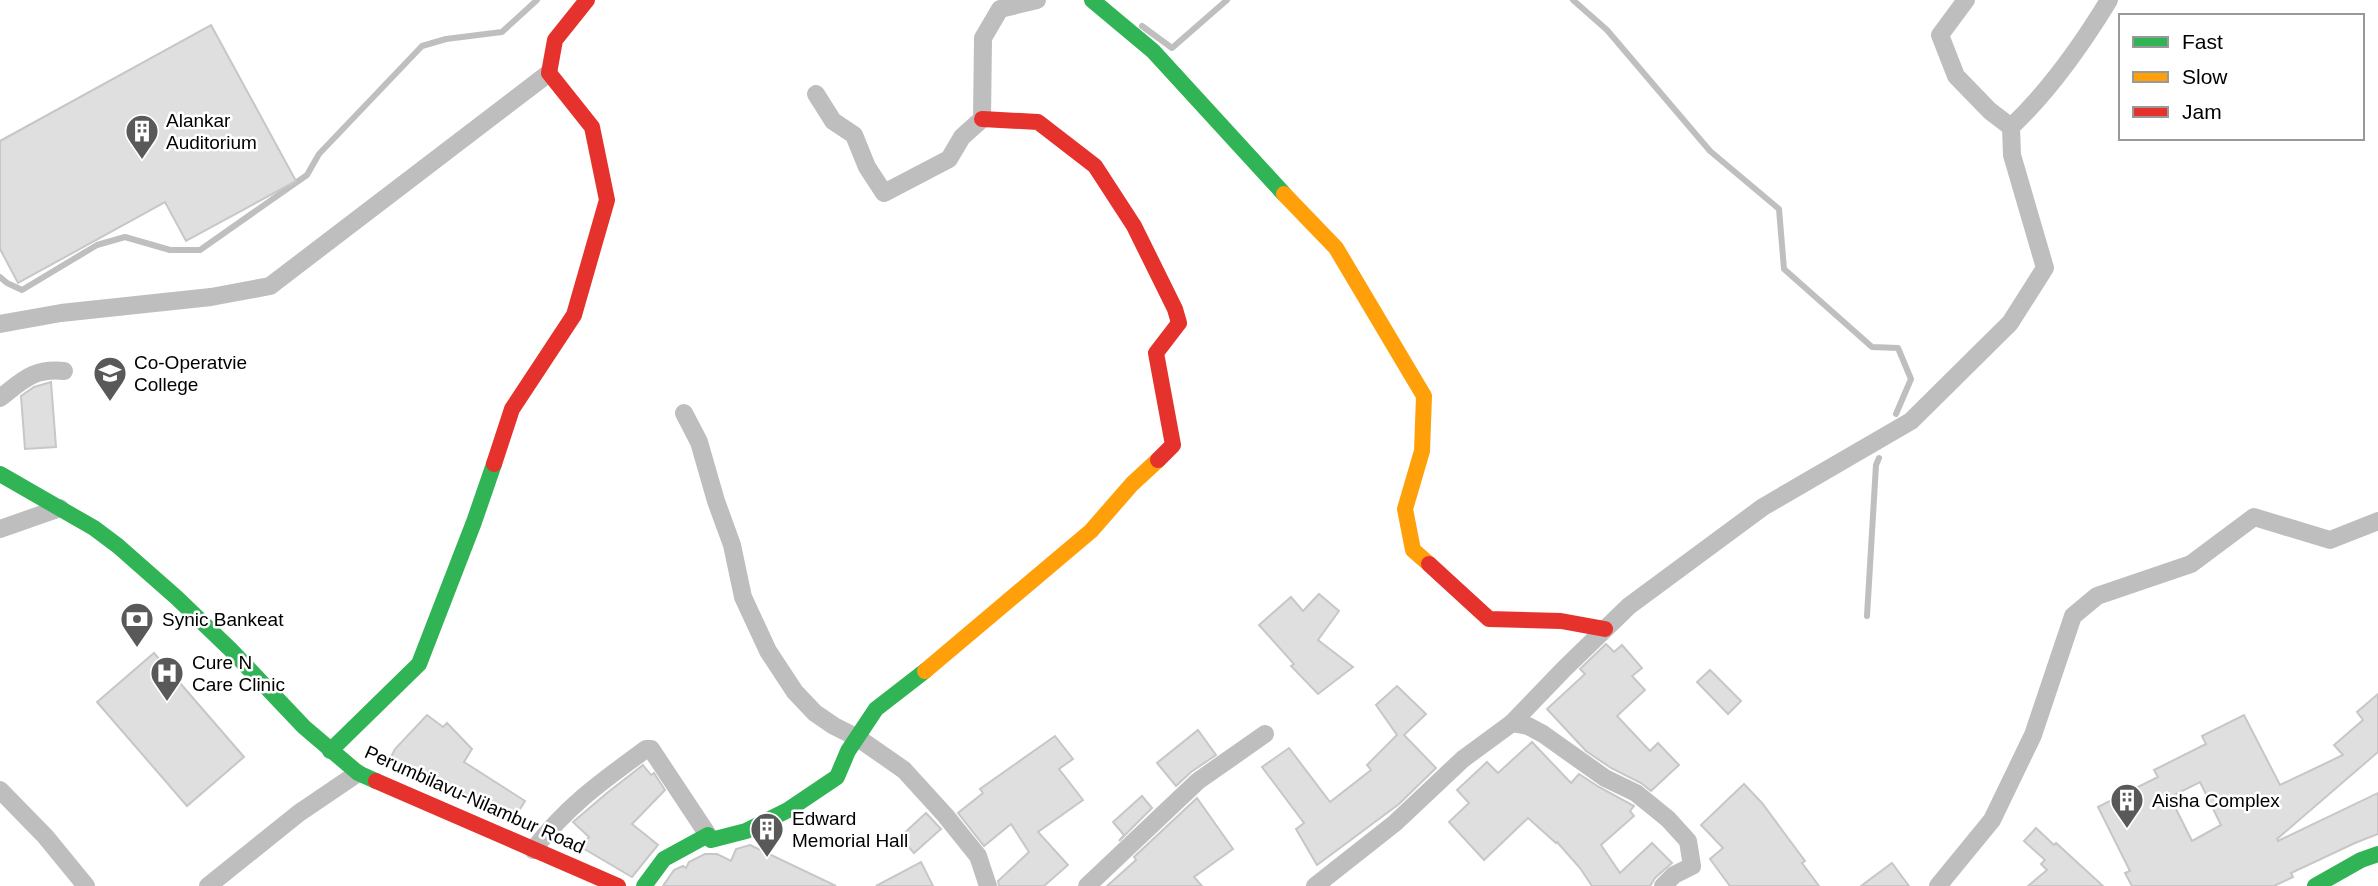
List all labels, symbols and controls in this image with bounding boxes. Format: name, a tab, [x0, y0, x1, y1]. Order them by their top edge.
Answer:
legend	[2119, 14, 2364, 140]
text: Fast	[2182, 30, 2223, 53]
text: Slow	[2182, 65, 2228, 88]
text: Jam	[2182, 100, 2222, 123]
place label: Alankar Auditorium	[166, 110, 257, 153]
building icon: Alankar Auditorium	[123, 112, 161, 161]
place label: Co-Operatvie College	[134, 352, 247, 395]
school or university icon: Co-Operatvie College	[91, 354, 129, 403]
bank icon: Synic Bankeat	[118, 600, 156, 649]
place label: Synic Bankeat	[162, 609, 284, 630]
place label: Cure N Care Clinic	[192, 652, 285, 695]
hospital icon: Cure N Care Clinic	[148, 654, 186, 703]
street label: Perumbilavu-Nilambur Road	[362, 741, 588, 858]
building icon: Aisha Complex	[2108, 781, 2146, 830]
place label: Aisha Complex	[2152, 790, 2280, 811]
place label: Edward Memorial Hall	[792, 808, 908, 851]
building icon: Edward Memorial Hall	[748, 810, 786, 859]

